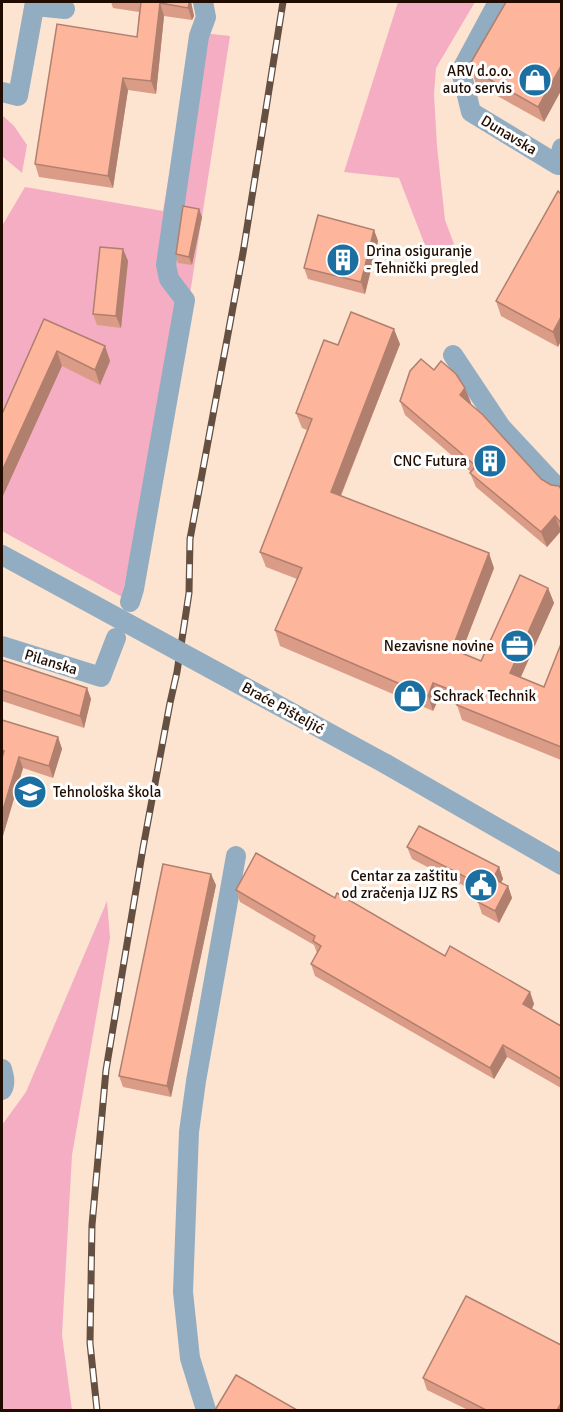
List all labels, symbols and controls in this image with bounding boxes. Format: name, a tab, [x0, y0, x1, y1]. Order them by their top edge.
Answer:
place label: ARV d.o.o. auto servis	[443, 62, 512, 97]
shop icon: ARV d.o.o. auto servis	[517, 62, 553, 98]
street label: Dunavska	[478, 111, 540, 159]
building icon: Drina osiguranje - Tehnički pregled	[325, 242, 361, 278]
place label: Drina osiguranje - Tehnički pregled	[366, 242, 479, 277]
building icon: CNC Futura	[472, 443, 508, 479]
place label: CNC Futura	[393, 452, 467, 470]
office icon: Nezavisne novine	[499, 628, 535, 664]
place label: Nezavisne novine	[384, 637, 494, 655]
street label: Pilanska	[22, 645, 80, 679]
street label: Braće Pišteljić	[239, 678, 327, 738]
shop icon: Schrack Technik	[392, 678, 428, 714]
place label: Schrack Technik	[433, 687, 537, 705]
school or university icon: Tehnološka škola	[12, 774, 48, 810]
place label: Tehnološka škola	[53, 783, 161, 801]
place label: Centar za zaštitu od zračenja IJZ RS	[342, 867, 458, 902]
public building icon: Centar za zaštitu od zračenja IJZ RS	[463, 867, 499, 903]

